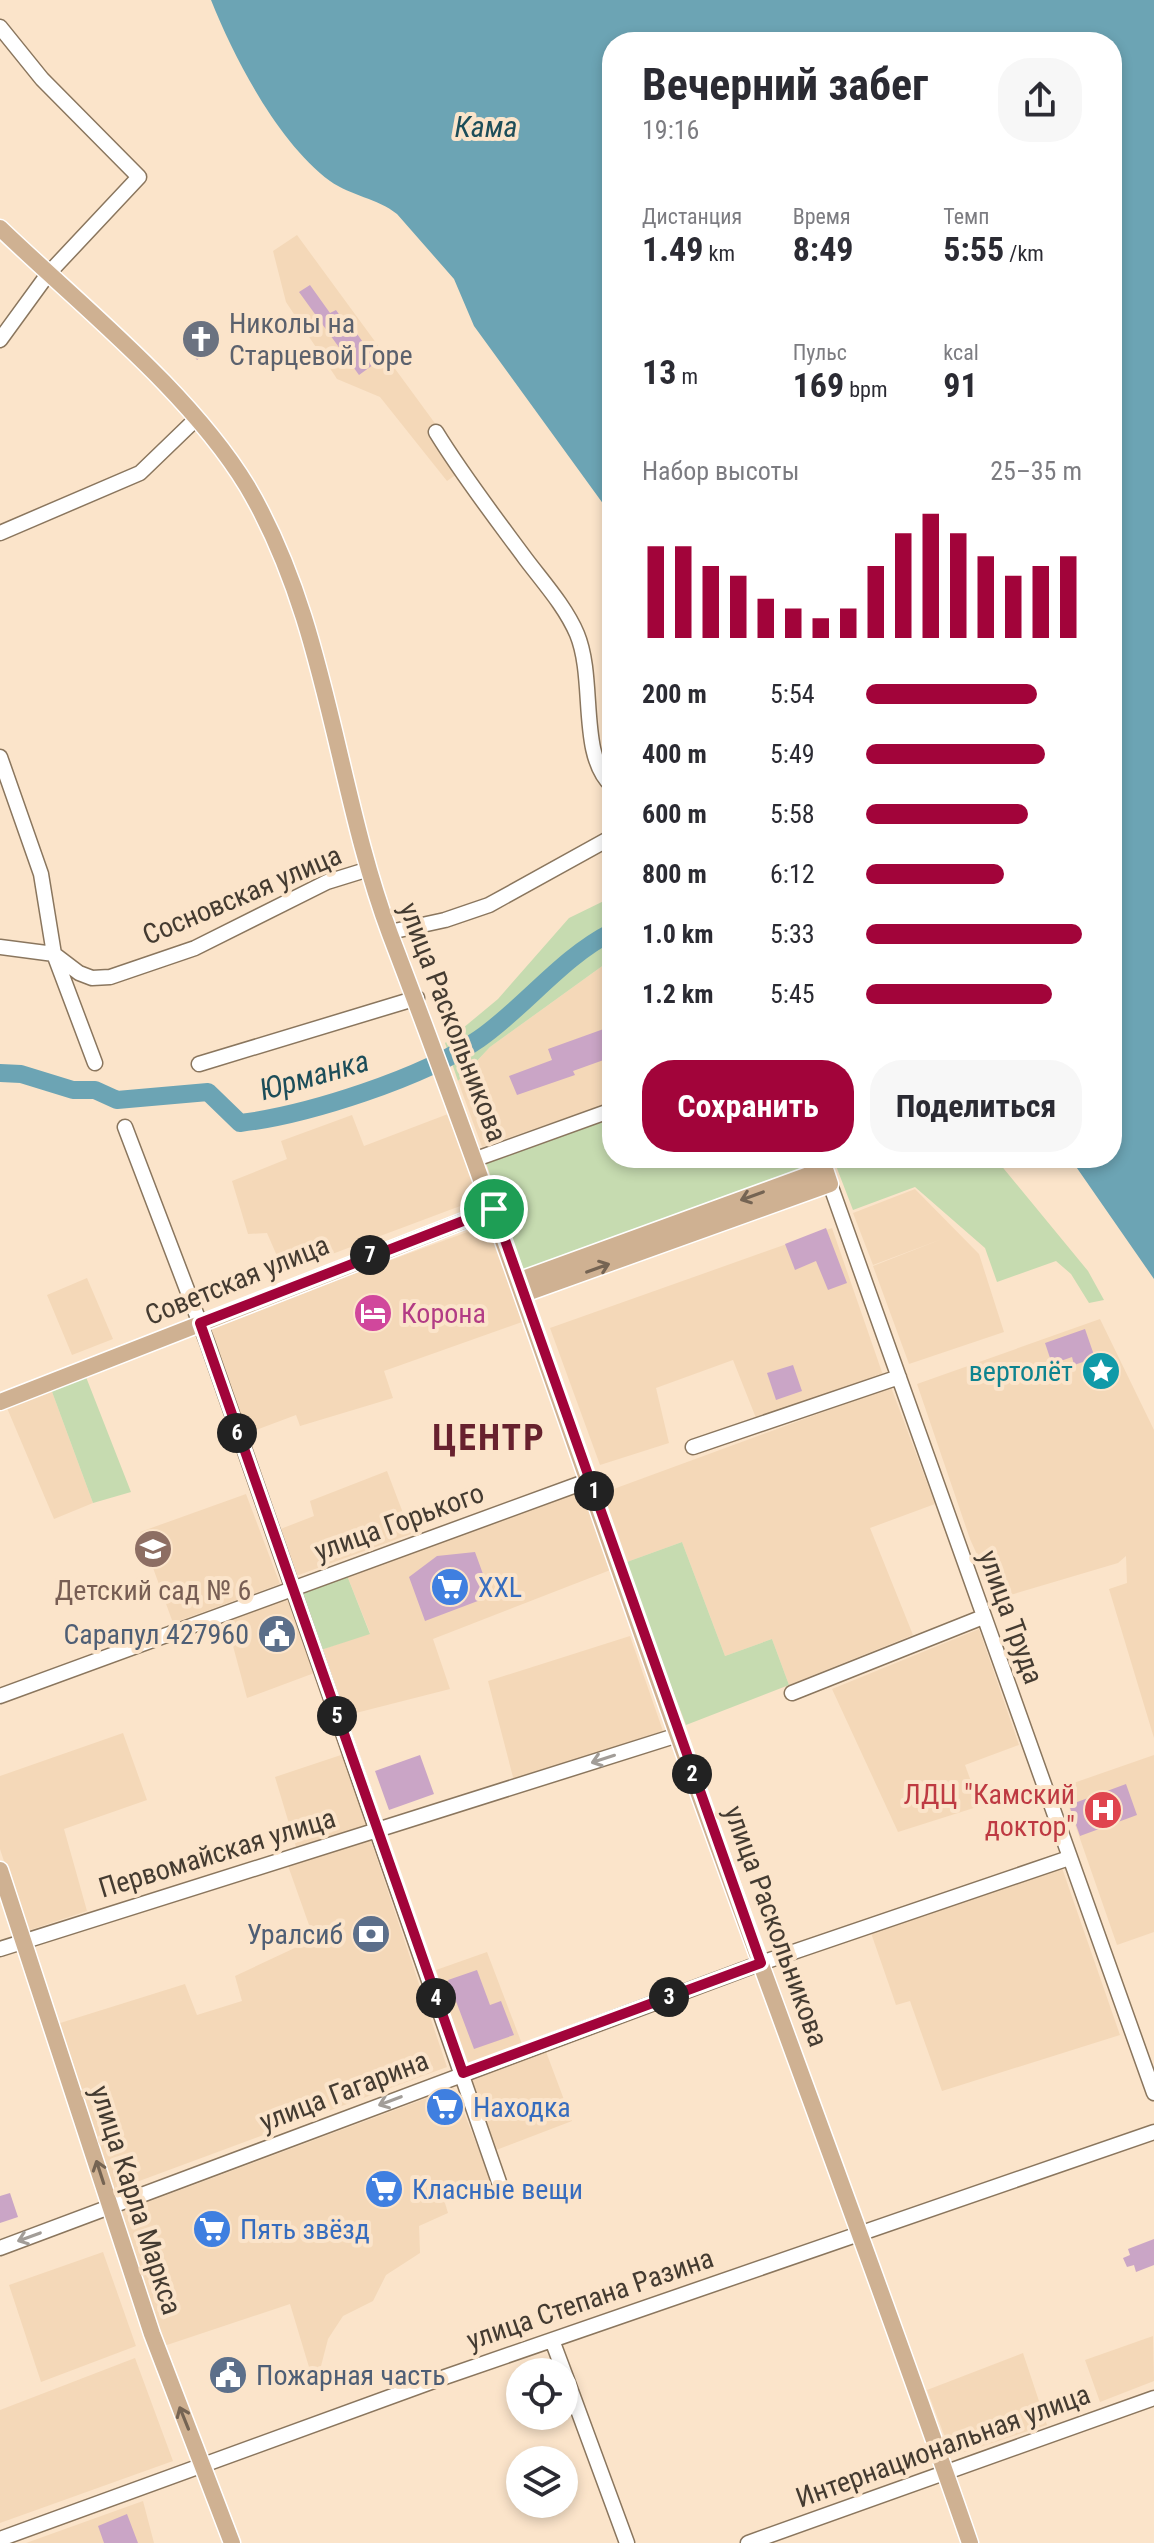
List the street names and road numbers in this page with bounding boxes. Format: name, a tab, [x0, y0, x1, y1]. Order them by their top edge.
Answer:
street label: Сосновская улица	[138, 838, 346, 952]
street label: улица Раскольникова	[392, 898, 514, 1146]
street label: Советская улица	[140, 1228, 334, 1332]
street label: улица Горького	[310, 1476, 488, 1568]
street label: улица Труда	[972, 1546, 1050, 1688]
street label: Первомайская улица	[95, 1801, 339, 1905]
street label: улица Раскольникова	[717, 1801, 835, 2051]
street label: улица Гагарина	[255, 2044, 433, 2138]
street label: улица Карла Маркса	[83, 2081, 189, 2319]
street label: улица Степана Разина	[462, 2241, 718, 2357]
street label: Интернациональная улица	[791, 2377, 1095, 2515]

